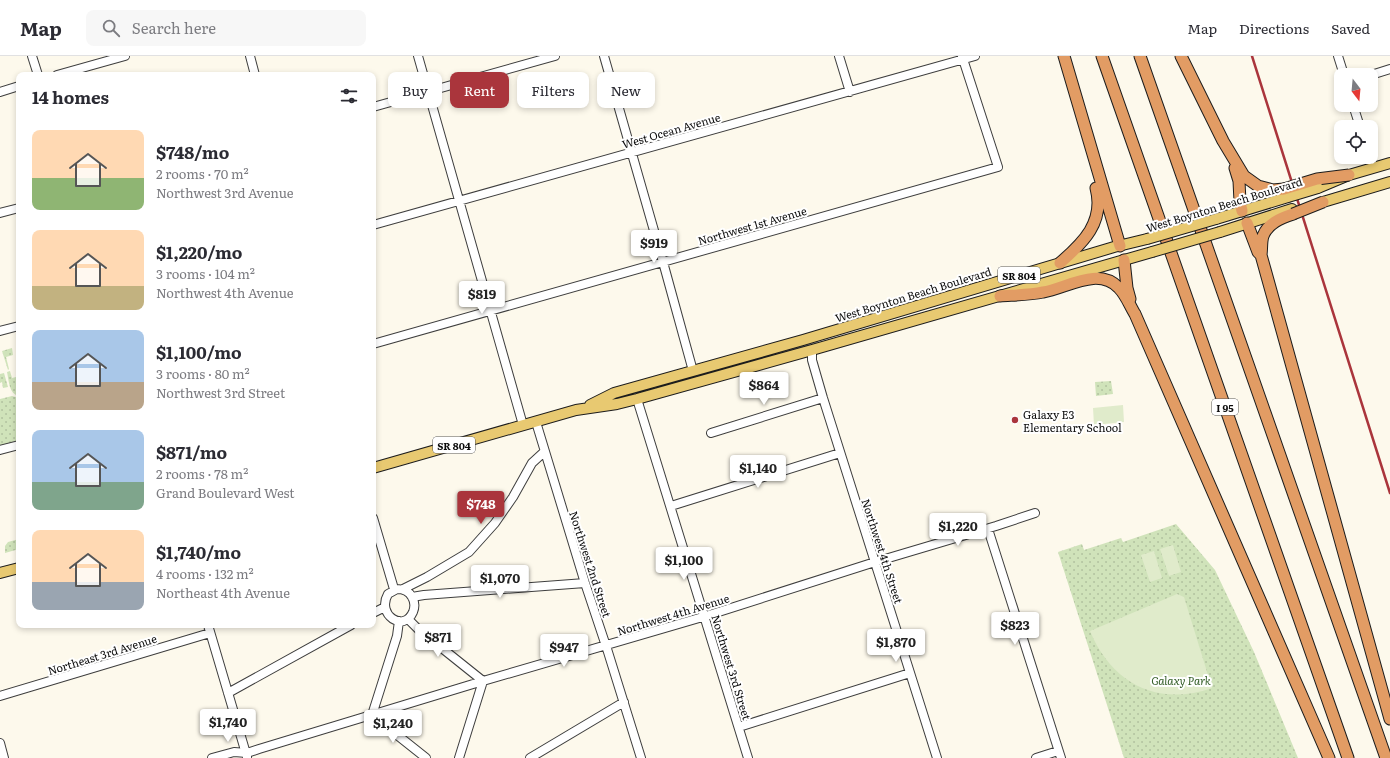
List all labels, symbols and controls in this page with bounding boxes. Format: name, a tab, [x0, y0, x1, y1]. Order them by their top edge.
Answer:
search box	[86, 10, 366, 46]
text: Map	[20, 14, 62, 42]
text: Search here	[132, 16, 216, 39]
icon: search	[100, 17, 122, 39]
text: Map	[1187, 18, 1217, 38]
text: Directions	[1239, 18, 1309, 38]
text: Saved	[1331, 18, 1370, 38]
north arrow	[1334, 68, 1378, 112]
map controls	[1334, 68, 1378, 164]
chip: Buy	[388, 72, 442, 108]
chip: Rent	[450, 72, 509, 108]
chip: Filters	[517, 72, 589, 108]
chip: New	[597, 72, 655, 108]
text: 14 homes	[32, 84, 109, 109]
icon: filters	[338, 85, 360, 107]
street label: West Ocean Avenue	[620, 108, 722, 152]
button: locate	[1334, 120, 1378, 164]
text: $748/mo	[156, 139, 229, 164]
icon: home	[64, 146, 112, 194]
text: 2 rooms · 70 m²	[156, 164, 249, 183]
street label: West Boynton Beach Boulevard	[1144, 173, 1304, 235]
text: Northwest 3rd Avenue	[156, 183, 294, 202]
street label: Northwest 1st Avenue	[696, 202, 809, 248]
pin: $919	[630, 230, 678, 264]
text: $919	[640, 233, 668, 252]
text: $1,220/mo	[156, 239, 242, 264]
icon: home	[64, 246, 112, 294]
street label: West Boynton Beach Boulevard	[833, 263, 993, 325]
text: 3 rooms · 104 m²	[156, 264, 255, 283]
road number: SR 804	[998, 267, 1040, 283]
pin: $819	[458, 281, 506, 315]
text: Northwest 4th Avenue	[156, 283, 294, 302]
text: $819	[468, 284, 496, 303]
text: $1,100/mo	[156, 339, 242, 364]
icon: home	[64, 346, 112, 394]
text: 3 rooms · 80 m²	[156, 364, 250, 383]
pin: $864	[740, 372, 788, 406]
text: $864	[749, 375, 779, 394]
text: Northwest 3rd Street	[156, 383, 285, 402]
road number: I 95	[1212, 399, 1238, 415]
place label: Galaxy E3 Elementary School	[1023, 406, 1122, 435]
marker: Galaxy E3 Elementary School	[1010, 415, 1020, 425]
road number: SR 804	[433, 437, 475, 453]
text: $871/mo	[156, 439, 227, 464]
icon: home	[64, 446, 112, 494]
pin: $1,140	[725, 455, 791, 489]
text: $1,140	[739, 458, 777, 477]
text: 2 rooms · 78 m²	[156, 464, 248, 483]
text: Grand Boulevard West	[156, 483, 295, 502]
pin: $748	[457, 491, 505, 525]
text: $748	[466, 494, 496, 513]
street label: Northwest 4th Street	[859, 497, 908, 606]
street label: Northwest 2nd Street	[566, 509, 616, 620]
pin: $1,220	[925, 513, 991, 547]
text: $1,220	[938, 516, 978, 535]
text: $1,740/mo	[156, 539, 241, 564]
icon: home	[64, 546, 112, 594]
pin: $1,100	[651, 547, 717, 581]
text: $1,100	[665, 550, 703, 569]
text: 4 rooms · 132 m²	[156, 564, 254, 583]
pin: $1,070	[467, 565, 533, 599]
text: $1,070	[480, 568, 520, 587]
text: Northeast 4th Avenue	[156, 583, 290, 602]
street label: Northwest 4th Avenue	[615, 589, 731, 639]
street label: Northwest 3rd Street	[708, 612, 756, 722]
pin: $823	[991, 612, 1039, 646]
text: $823	[1000, 615, 1030, 634]
pin: $871	[414, 624, 462, 658]
text: $871	[424, 627, 452, 646]
pin: $1,870	[863, 629, 929, 663]
street label: Northeast 3rd Avenue	[45, 630, 159, 678]
text: $1,870	[876, 632, 916, 651]
pin: $947	[540, 634, 588, 668]
text: $947	[549, 637, 579, 656]
park label: Galaxy Park	[1151, 672, 1211, 688]
pin: $1,740	[195, 709, 261, 743]
pin: $1,240	[360, 710, 426, 744]
text: $1,740	[209, 712, 247, 731]
text: $1,240	[373, 713, 413, 732]

